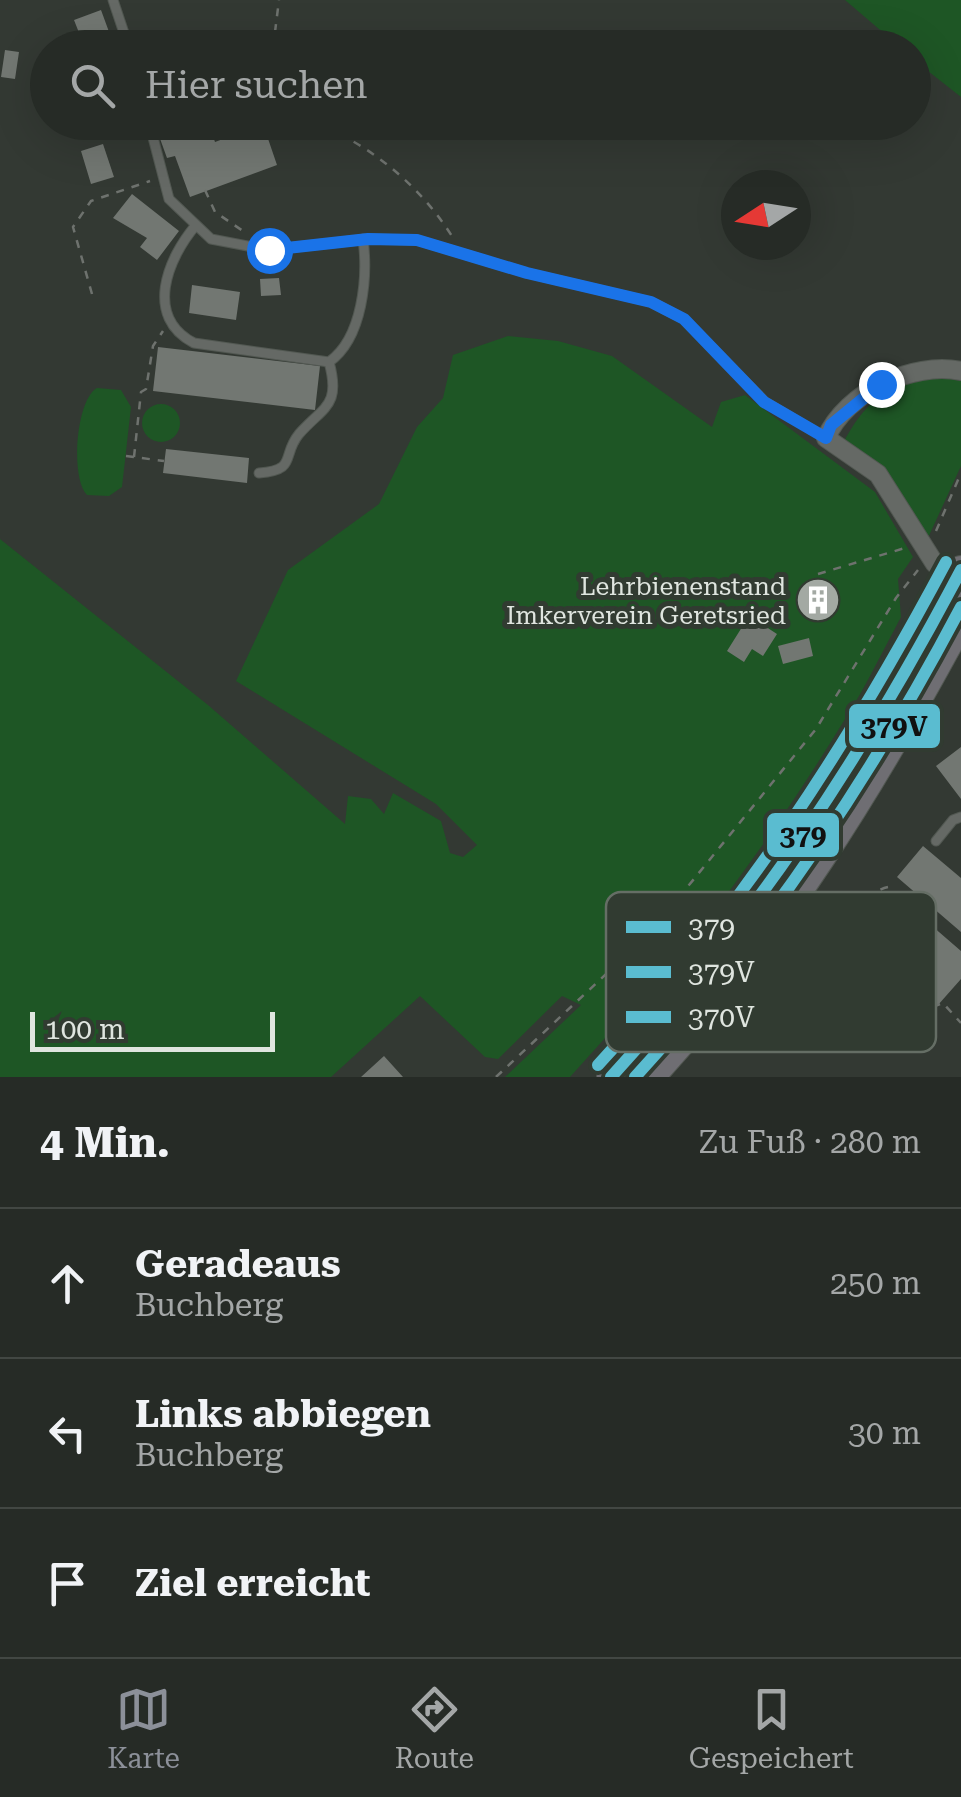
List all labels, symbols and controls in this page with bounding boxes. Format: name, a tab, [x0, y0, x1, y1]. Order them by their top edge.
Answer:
search box	[30, 30, 931, 140]
icon: search	[65, 58, 120, 113]
text: Hier suchen	[145, 63, 368, 107]
north arrow	[721, 170, 811, 260]
route start	[247, 228, 293, 274]
route end	[859, 362, 905, 408]
place label: Lehrbienenstand Imkerverein Geretsried	[506, 572, 786, 630]
building icon: Lehrbienenstand Imkerverein Geretsried	[795, 577, 841, 623]
line badge: 379V	[847, 702, 942, 750]
text: 379V	[860, 710, 928, 743]
line badge: 379	[765, 811, 841, 859]
text: 379	[779, 819, 827, 852]
legend	[606, 892, 936, 1052]
text: 379	[688, 911, 735, 944]
text: 379V	[688, 956, 755, 989]
text: 370V	[688, 1001, 755, 1034]
scale bar	[30, 1007, 275, 1052]
text: 100 m	[45, 1013, 125, 1046]
text: 4 Min.	[40, 1118, 170, 1167]
text: Zu Fuß · 280 m	[699, 1123, 921, 1161]
text: Geradeaus	[135, 1242, 341, 1286]
icon: ahead	[40, 1256, 95, 1311]
text: 250 m	[830, 1264, 921, 1302]
text: Buchberg	[135, 1286, 283, 1324]
text: Links abbiegen	[135, 1392, 431, 1436]
icon: left	[40, 1406, 95, 1461]
text: 30 m	[848, 1414, 921, 1452]
text: Buchberg	[135, 1436, 283, 1474]
icon: arrive	[40, 1556, 95, 1611]
text: Ziel erreicht	[135, 1561, 370, 1605]
tab: Karte	[107, 1682, 180, 1775]
tab: Route	[395, 1682, 474, 1775]
tab: Gespeichert	[689, 1682, 854, 1775]

